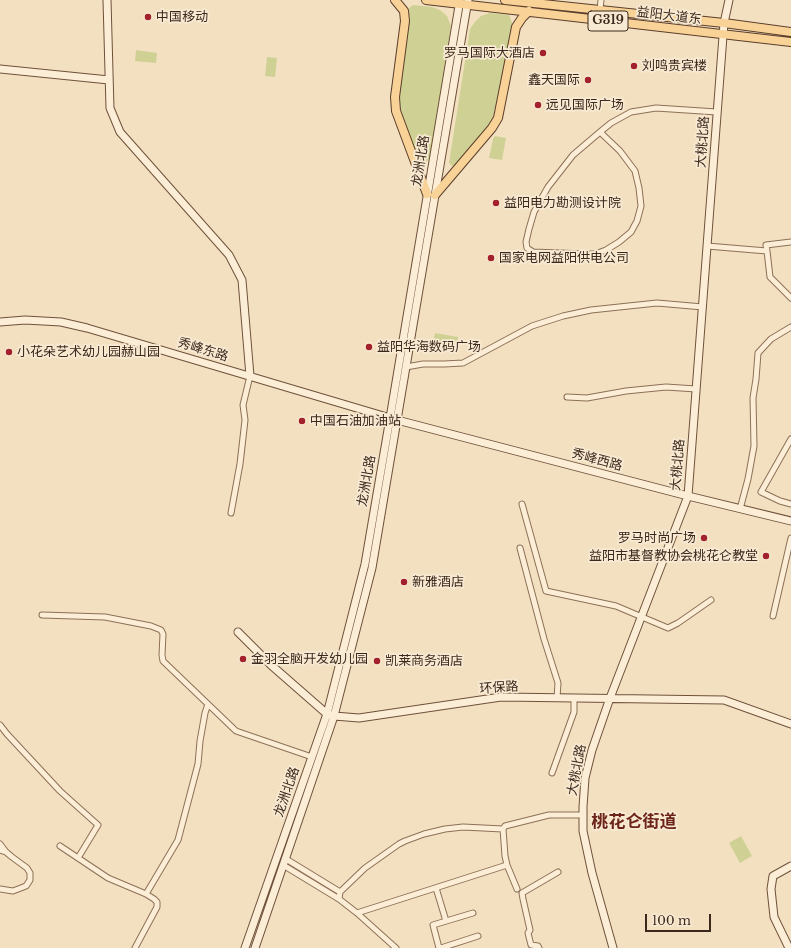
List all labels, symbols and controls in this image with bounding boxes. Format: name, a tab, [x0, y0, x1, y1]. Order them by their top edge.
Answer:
street label: 益阳大道东	[636, 4, 702, 28]
place label: 中国移动	[156, 9, 208, 25]
road number: G319	[588, 11, 628, 31]
marker: 中国移动	[143, 12, 153, 22]
place label: 罗马国际大酒店	[444, 45, 535, 61]
marker: 罗马国际大酒店	[538, 48, 548, 58]
place label: 刘鸣贵宾楼	[642, 58, 707, 74]
marker: 刘鸣贵宾楼	[629, 61, 639, 71]
place label: 鑫天国际	[528, 72, 580, 88]
marker: 鑫天国际	[583, 75, 593, 85]
place label: 远见国际广场	[546, 97, 624, 113]
marker: 远见国际广场	[533, 100, 543, 110]
street label: 大桃北路	[693, 116, 713, 168]
street label: 龙洲北路	[409, 134, 433, 188]
place label: 益阳电力勘测设计院	[504, 195, 621, 211]
marker: 益阳电力勘测设计院	[491, 198, 501, 208]
place label: 国家电网益阳供电公司	[499, 250, 629, 266]
marker: 国家电网益阳供电公司	[486, 253, 496, 263]
street label: 秀峰东路	[176, 335, 230, 365]
place label: 益阳华海数码广场	[377, 339, 481, 355]
marker: 益阳华海数码广场	[364, 342, 374, 352]
place label: 小花朵艺术幼儿园赫山园	[17, 344, 160, 360]
marker: 小花朵艺术幼儿园赫山园	[4, 347, 14, 357]
place label: 中国石油加油站	[310, 413, 401, 429]
marker: 中国石油加油站	[297, 416, 307, 426]
street label: 大桃北路	[668, 438, 688, 492]
street label: 秀峰西路	[570, 446, 624, 474]
street label: 龙洲北路	[355, 454, 379, 508]
place label: 罗马时尚广场	[618, 530, 696, 546]
marker: 罗马时尚广场	[699, 533, 709, 543]
place label: 益阳市基督教协会桃花仑教堂	[589, 548, 758, 564]
marker: 益阳市基督教协会桃花仑教堂	[761, 551, 771, 561]
place label: 新雅酒店	[412, 574, 464, 590]
marker: 新雅酒店	[399, 577, 409, 587]
place label: 金羽全脑开发幼儿园	[251, 651, 368, 667]
place label: 凯莱商务酒店	[385, 653, 463, 669]
marker: 金羽全脑开发幼儿园	[238, 654, 248, 664]
marker: 凯莱商务酒店	[372, 656, 382, 666]
street label: 环保路	[479, 679, 519, 697]
street label: 大桃北路	[564, 743, 590, 797]
street label: 龙洲北路	[271, 765, 303, 819]
district label: 桃花仑街道	[592, 812, 676, 832]
scale bar	[647, 906, 713, 932]
text: 100 m	[652, 913, 691, 928]

